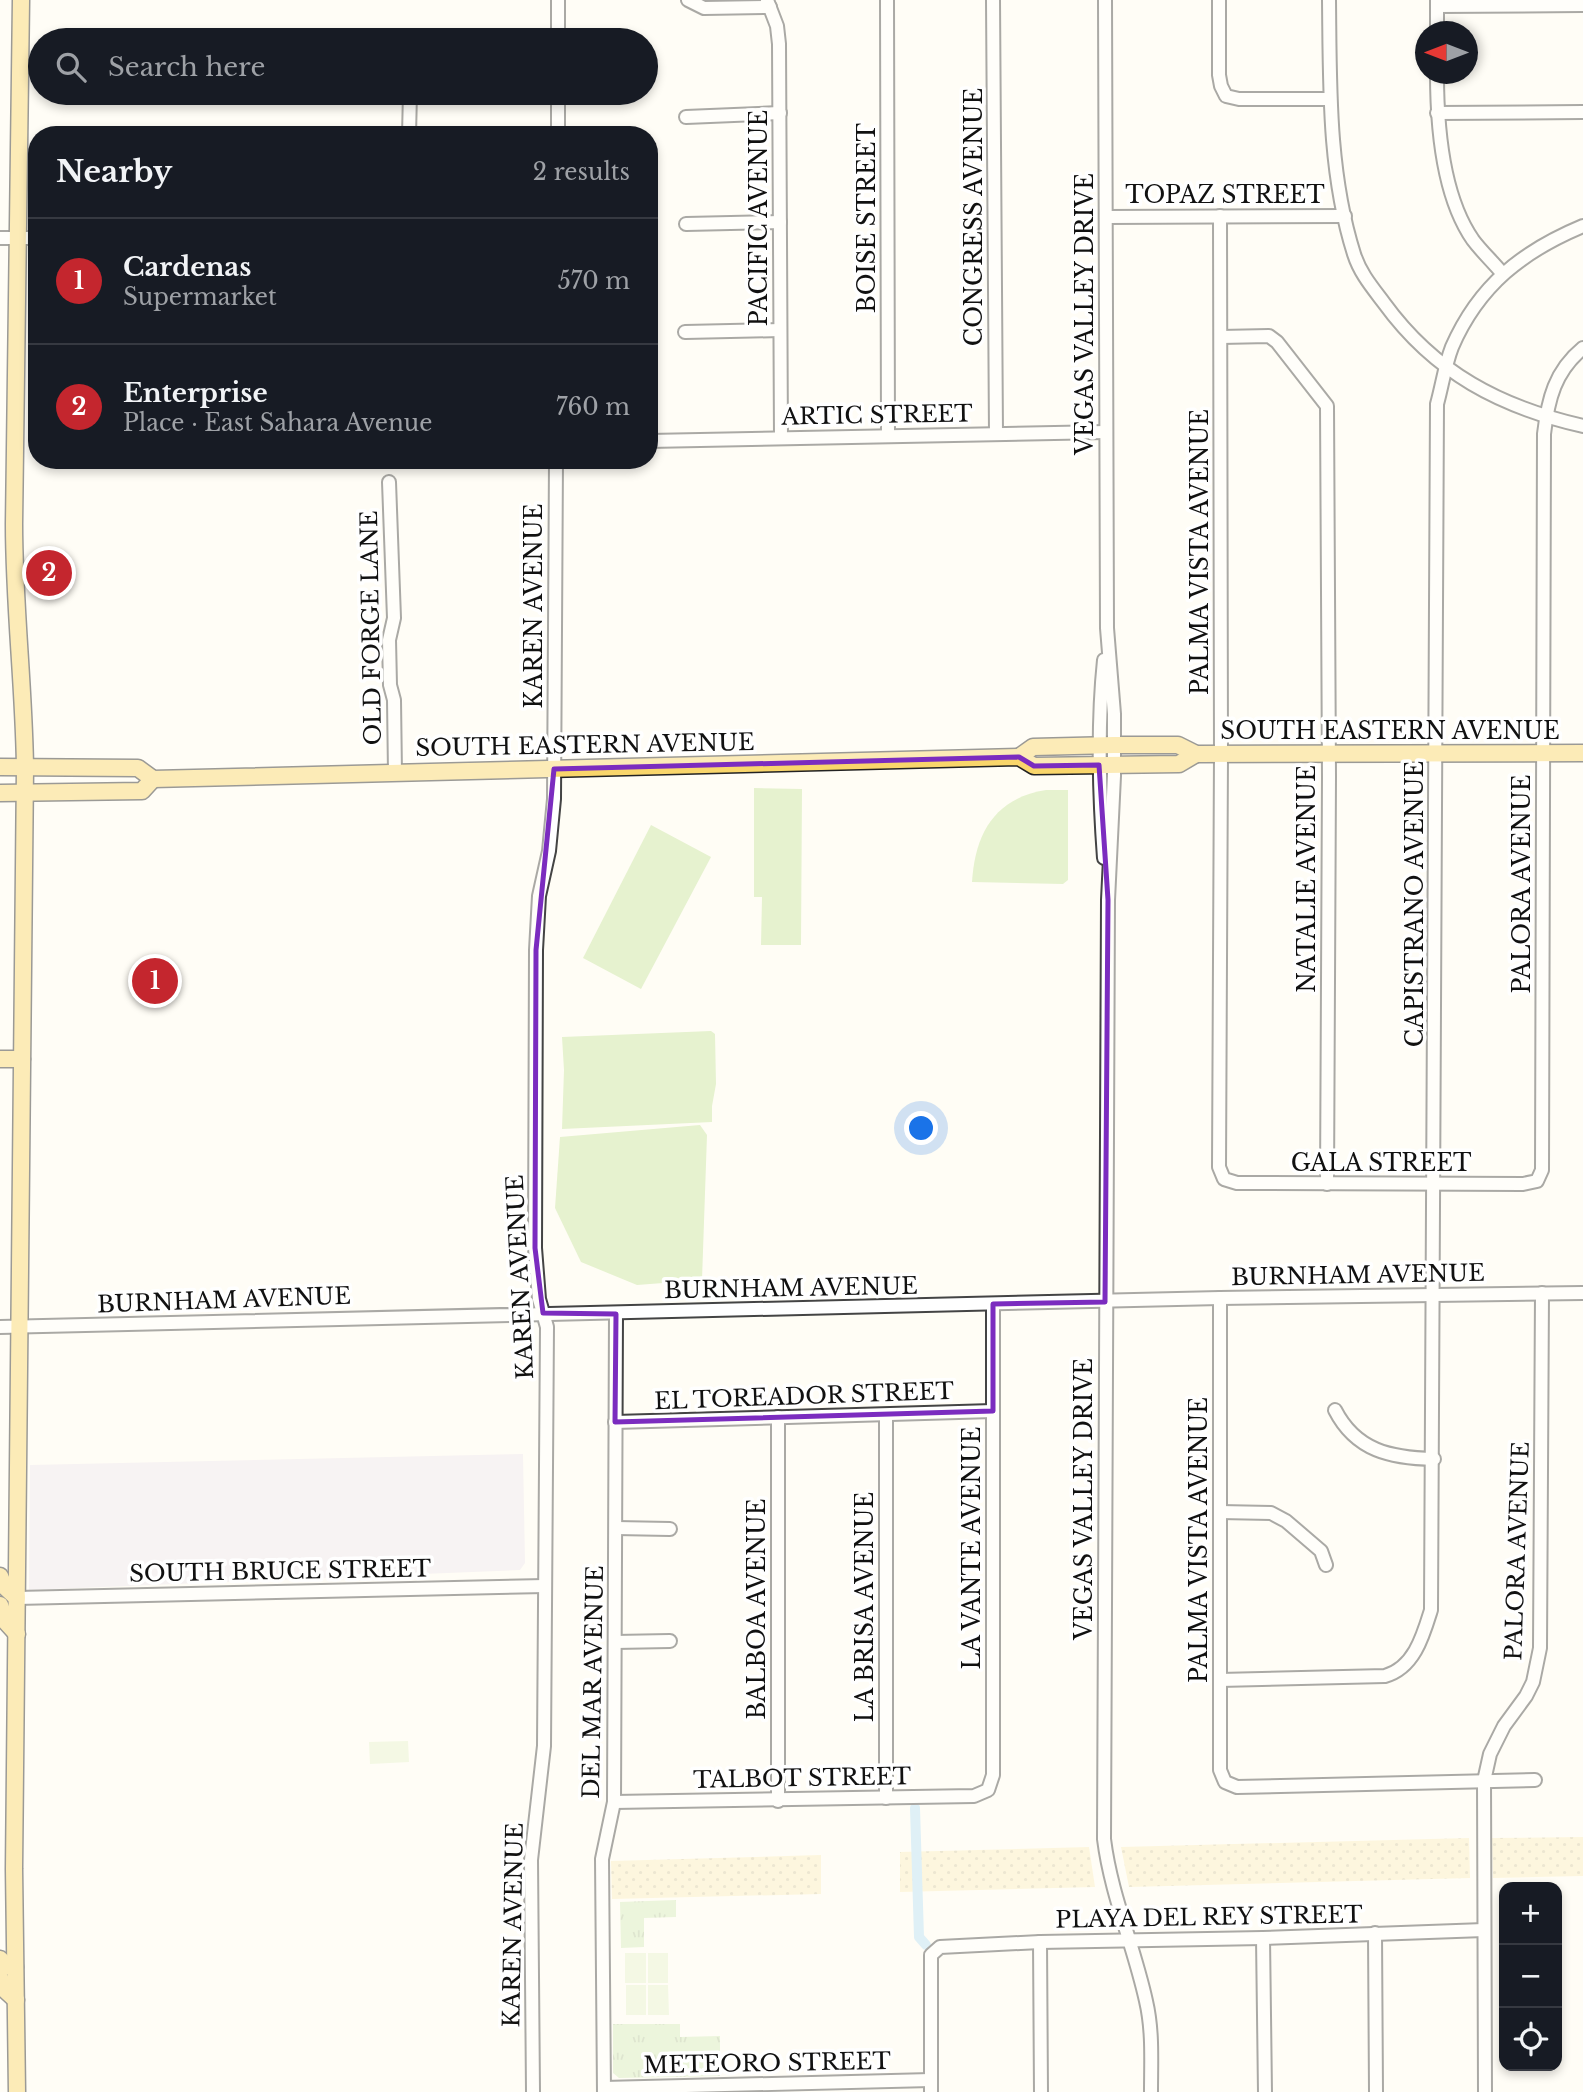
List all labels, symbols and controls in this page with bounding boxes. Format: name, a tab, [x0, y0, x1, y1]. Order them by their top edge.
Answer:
north arrow	[1415, 21, 1478, 84]
search box	[28, 28, 658, 105]
icon: search	[52, 48, 90, 86]
text: Search here	[108, 51, 265, 83]
street label: CONGRESS AVENUE	[960, 88, 988, 346]
street label: PACIFIC AVENUE	[745, 110, 773, 326]
street label: BOISE STREET	[853, 123, 881, 313]
text: Nearby	[56, 153, 172, 190]
text: 2 results	[533, 158, 630, 186]
street label: VEGAS VALLEY DRIVE	[1071, 173, 1099, 456]
street label: TOPAZ STREET	[1125, 181, 1325, 209]
text: Cardenas	[123, 251, 251, 283]
text: 1	[74, 267, 84, 295]
text: 570 m	[558, 267, 630, 295]
text: Supermarket	[123, 283, 277, 311]
text: Enterprise	[123, 377, 268, 409]
text: 2	[72, 393, 86, 421]
text: 760 m	[556, 393, 630, 421]
street label: ARTIC STREET	[780, 399, 973, 431]
text: Place · East Sahara Avenue	[123, 409, 432, 437]
street label: PALMA VISTA AVENUE	[1186, 409, 1214, 695]
street label: KAREN AVENUE	[520, 504, 548, 708]
street label: OLD FORGE LANE	[355, 510, 387, 746]
pin: 2	[26, 547, 72, 599]
street label: SOUTH EASTERN AVENUE	[1220, 717, 1560, 745]
street label: SOUTH EASTERN AVENUE	[415, 728, 755, 762]
street label: CAPISTRANO AVENUE	[1401, 761, 1429, 1047]
street label: NATALIE AVENUE	[1293, 765, 1321, 993]
street label: PALORA AVENUE	[1508, 775, 1536, 993]
pin: 1	[132, 955, 178, 1007]
your location	[904, 1111, 938, 1145]
street label: GALA STREET	[1291, 1149, 1472, 1177]
street label: KAREN AVENUE	[501, 1174, 539, 1380]
street label: BURNHAM AVENUE	[1231, 1259, 1485, 1291]
street label: BURNHAM AVENUE	[664, 1272, 918, 1304]
street label: BURNHAM AVENUE	[97, 1282, 351, 1318]
street label: VEGAS VALLEY DRIVE	[1070, 1358, 1098, 1641]
street label: EL TOREADOR STREET	[654, 1377, 955, 1415]
street label: PALMA VISTA AVENUE	[1185, 1397, 1213, 1683]
street label: LA VANTE AVENUE	[958, 1427, 986, 1669]
street label: PALORA AVENUE	[1499, 1441, 1535, 1661]
street label: LA BRISA AVENUE	[851, 1492, 879, 1722]
street label: BALBOA AVENUE	[743, 1498, 771, 1720]
street label: SOUTH BRUCE STREET	[129, 1554, 432, 1588]
street label: DEL MAR AVENUE	[577, 1565, 609, 1799]
street label: TALBOT STREET	[693, 1762, 912, 1794]
street label: KAREN AVENUE	[497, 1822, 529, 2028]
map controls	[1499, 1882, 1562, 2071]
button: +	[1499, 1882, 1562, 1945]
street label: PLAYA DEL REY STREET	[1055, 1900, 1363, 1934]
button: −	[1499, 1945, 1562, 2008]
button: locate	[1499, 2008, 1562, 2071]
street label: METEORO STREET	[643, 2047, 892, 2079]

